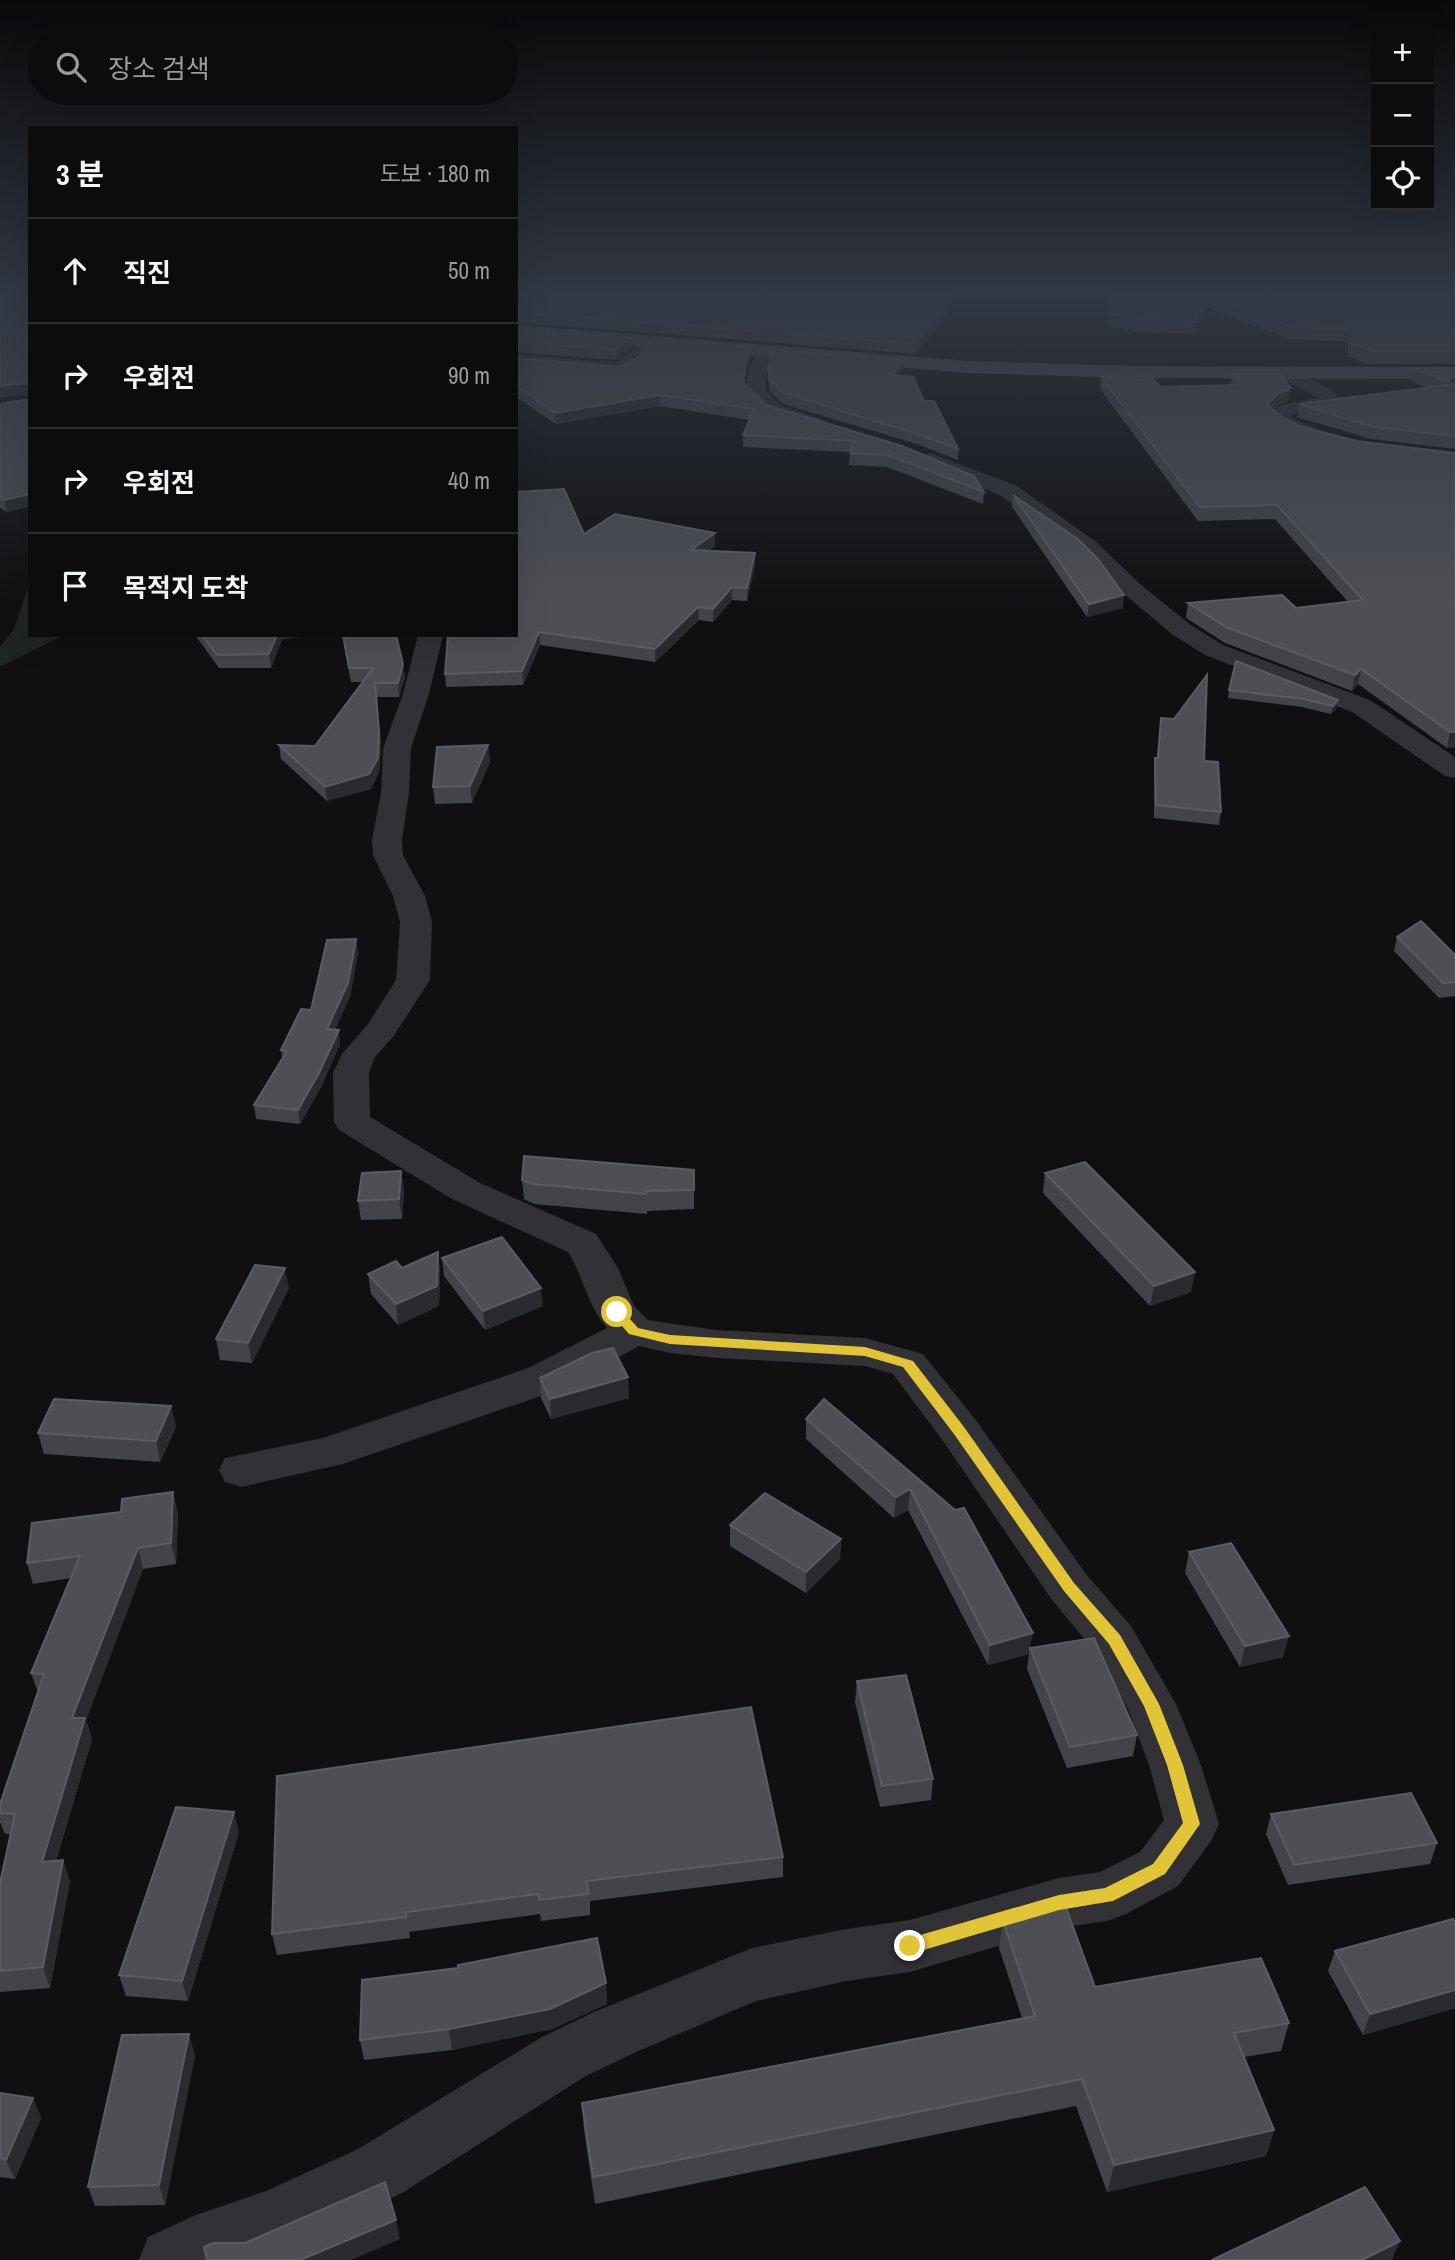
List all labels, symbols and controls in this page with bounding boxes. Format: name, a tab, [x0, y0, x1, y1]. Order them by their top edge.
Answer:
map controls	[1371, 21, 1434, 210]
button: +	[1371, 21, 1434, 84]
search box	[28, 28, 518, 105]
icon: search	[52, 48, 90, 86]
text: 장소 검색	[108, 51, 210, 86]
button: −	[1371, 84, 1434, 147]
button: locate	[1371, 147, 1434, 210]
text: 3 분	[56, 154, 104, 194]
text: 도보 · 180 m	[380, 158, 490, 189]
icon: ahead	[56, 252, 94, 290]
text: 직진	[123, 255, 171, 290]
text: 50 m	[448, 255, 490, 286]
icon: right	[56, 357, 94, 395]
text: 우회전	[123, 360, 195, 395]
text: 90 m	[448, 360, 490, 391]
icon: right	[56, 462, 94, 500]
text: 우회전	[123, 465, 195, 500]
text: 40 m	[448, 465, 490, 496]
icon: arrive	[56, 567, 94, 605]
text: 목적지 도착	[123, 570, 249, 605]
route start	[601, 1296, 632, 1327]
route end	[894, 1930, 925, 1961]

